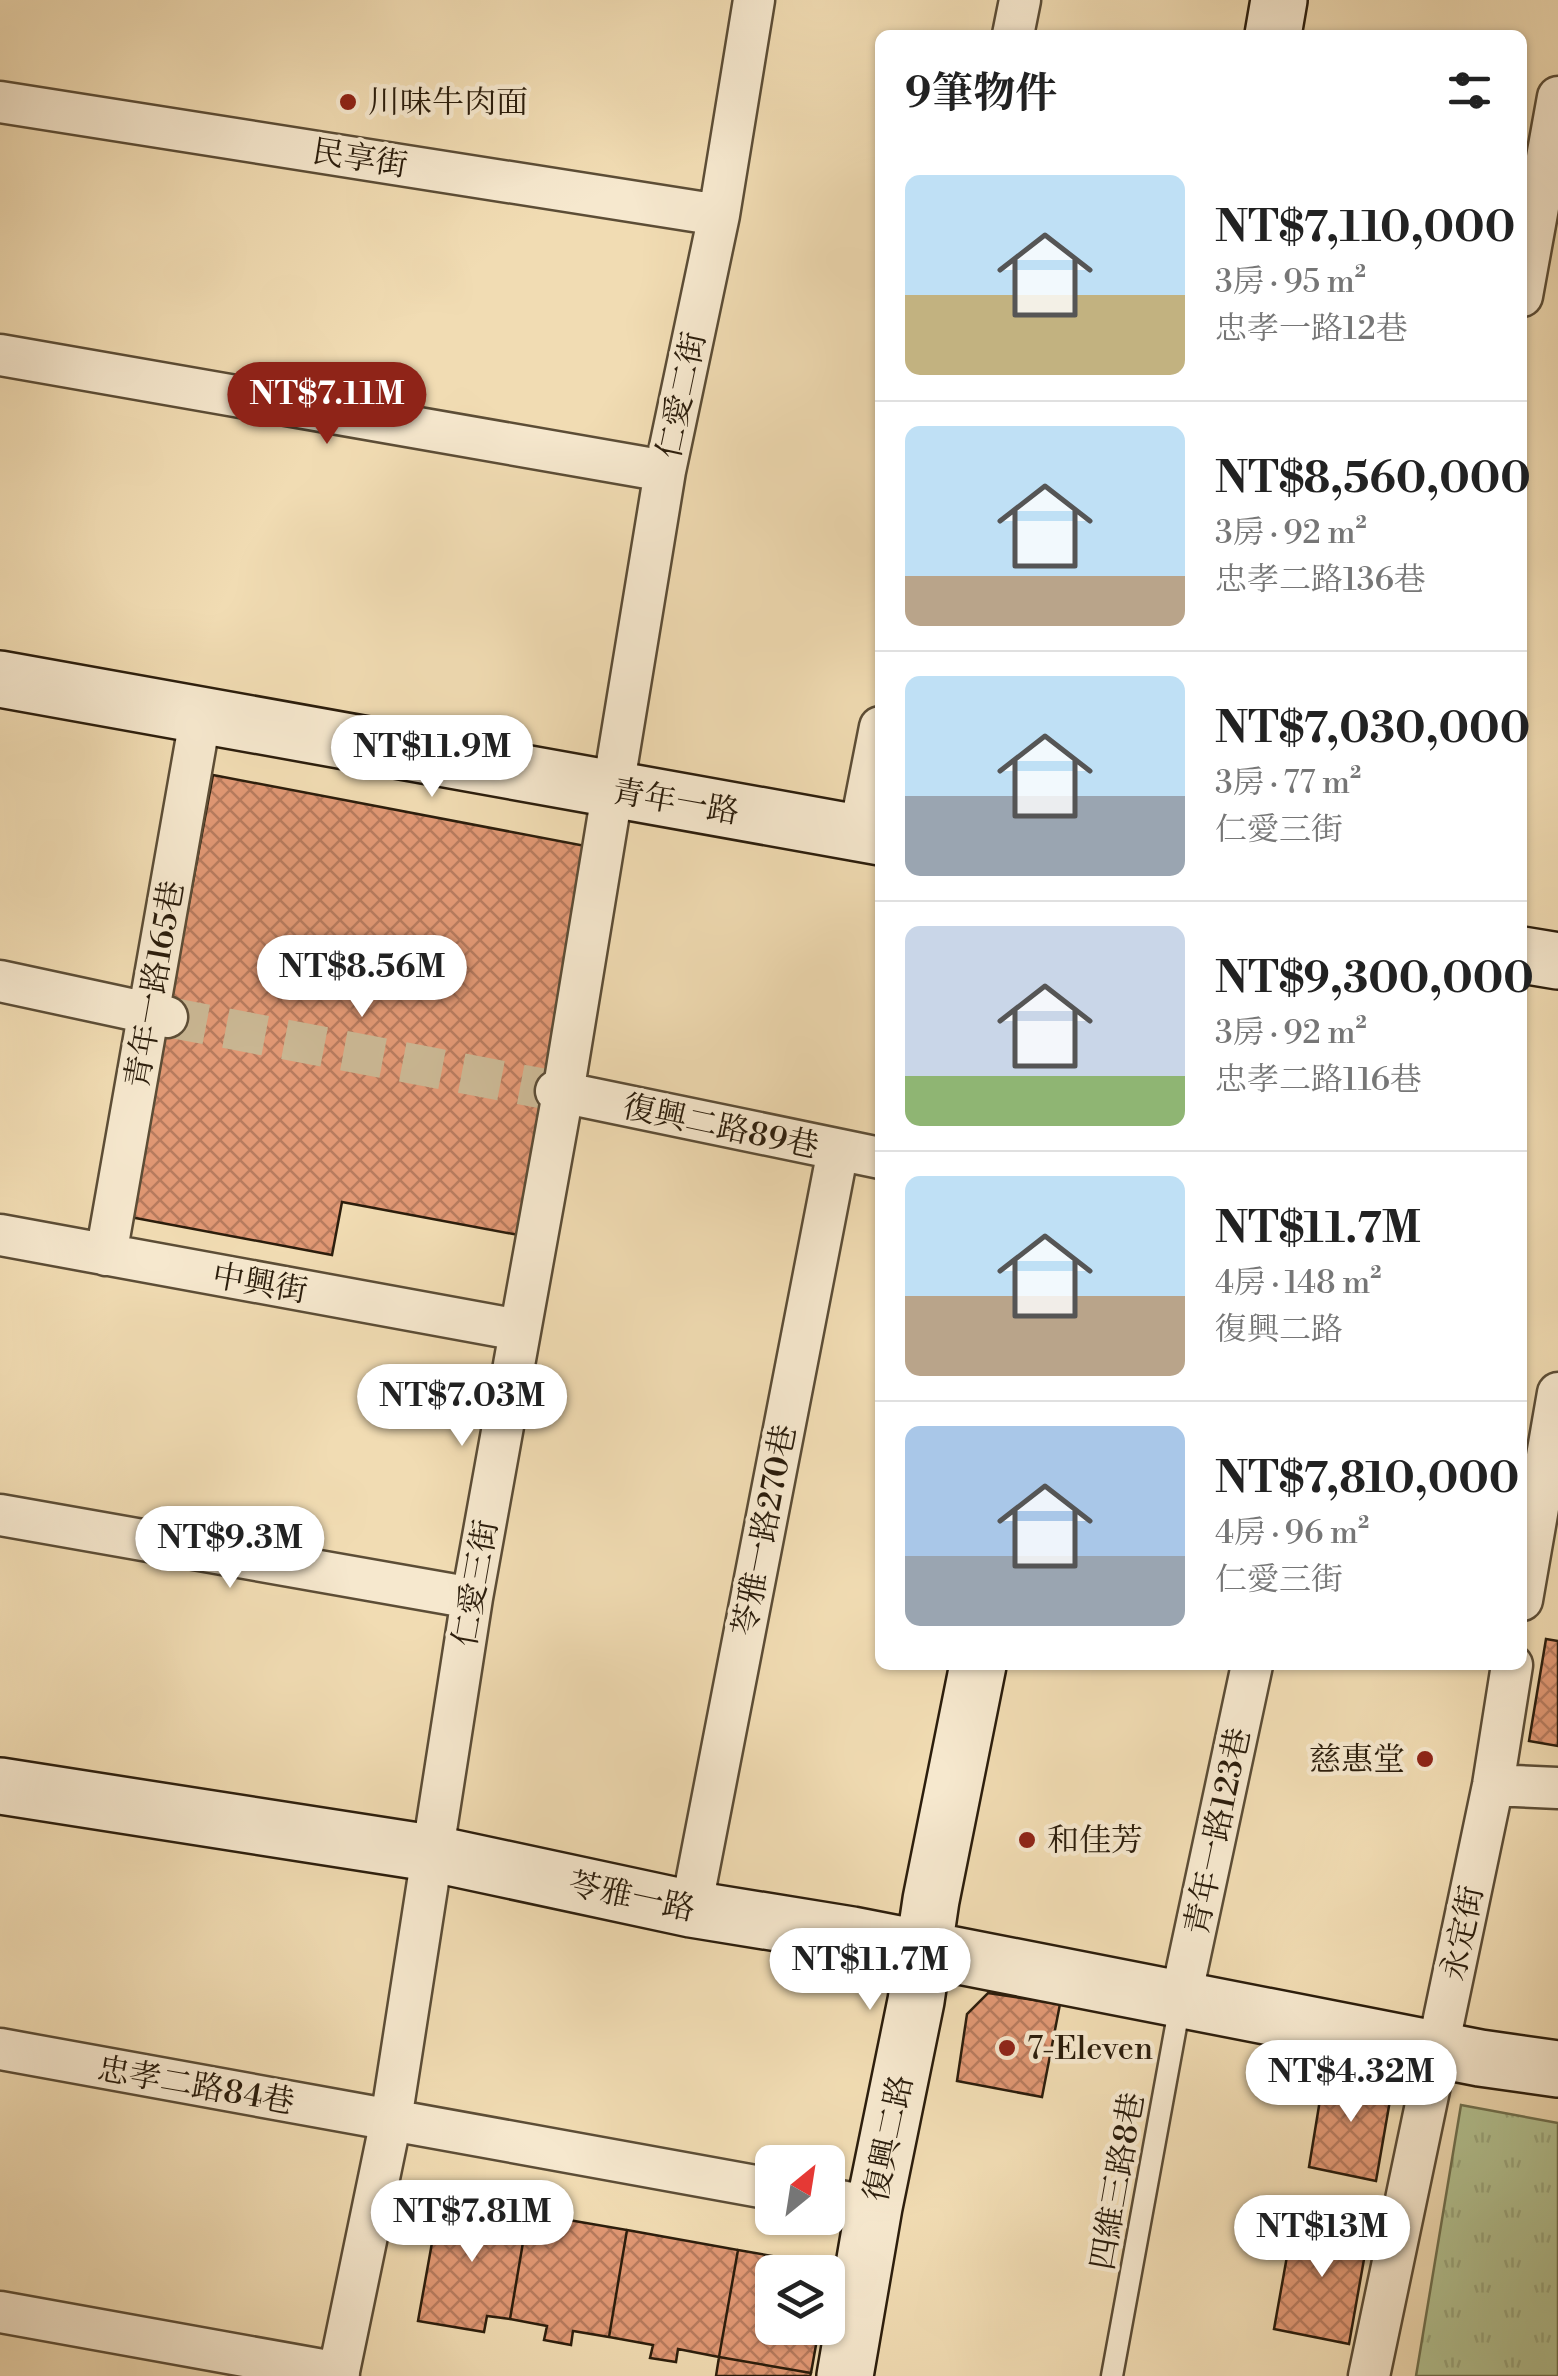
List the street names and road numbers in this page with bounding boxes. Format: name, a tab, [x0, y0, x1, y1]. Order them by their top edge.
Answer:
street label: 民享街	[309, 132, 410, 186]
street label: 仁愛二街	[649, 328, 715, 462]
street label: 青年一路	[609, 771, 742, 833]
street label: 青年一路165巷	[117, 877, 193, 1091]
street label: 復興二路89巷	[619, 1087, 822, 1167]
street label: 中興街	[209, 1256, 311, 1312]
street label: 苓雅一路270巷	[725, 1421, 805, 1639]
street label: 仁愛三街	[445, 1517, 507, 1650]
street label: 青年一路123巷	[1177, 1724, 1259, 1938]
street label: 苓雅一路	[565, 1864, 699, 1930]
street label: 永定街	[1433, 1882, 1493, 1984]
street label: 忠孝二路84巷	[94, 2049, 297, 2123]
street label: 復興二路	[856, 2071, 922, 2205]
street label: 四維三路8巷	[1083, 2089, 1153, 2273]

